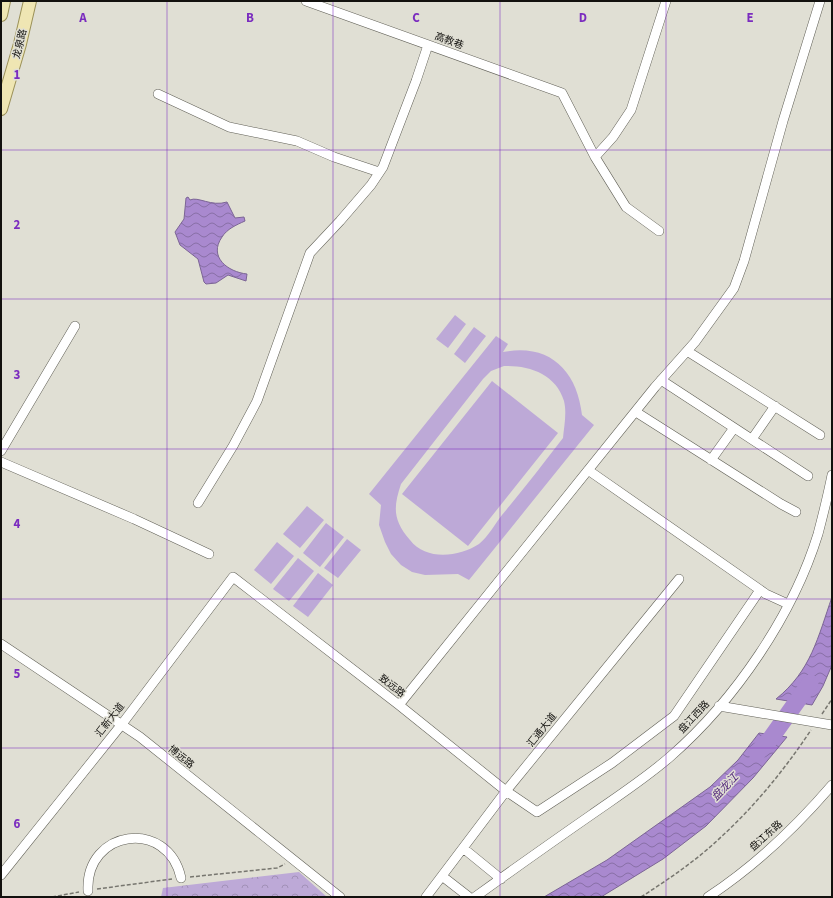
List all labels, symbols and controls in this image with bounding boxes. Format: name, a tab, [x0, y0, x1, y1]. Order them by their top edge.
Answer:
text: A	[78, 9, 87, 27]
text: B	[246, 9, 254, 27]
text: C	[412, 9, 420, 27]
text: D	[579, 9, 587, 27]
text: E	[746, 9, 754, 27]
street label: 龙泉路	[10, 28, 30, 60]
street label: 高教巷	[433, 29, 465, 53]
text: 1	[14, 66, 21, 84]
text: 2	[14, 216, 21, 234]
text: 3	[14, 366, 21, 384]
text: 4	[14, 515, 21, 533]
text: 5	[14, 665, 21, 683]
street label: 致远路	[376, 671, 408, 701]
street label: 盘江西路	[675, 698, 713, 736]
street label: 汇新大道	[92, 700, 128, 740]
street label: 汇通大道	[524, 710, 560, 750]
street label: 博远路	[165, 742, 197, 772]
water label: 盘龙江	[708, 769, 743, 804]
text: 6	[14, 815, 21, 833]
street label: 盘江东路	[746, 817, 786, 855]

